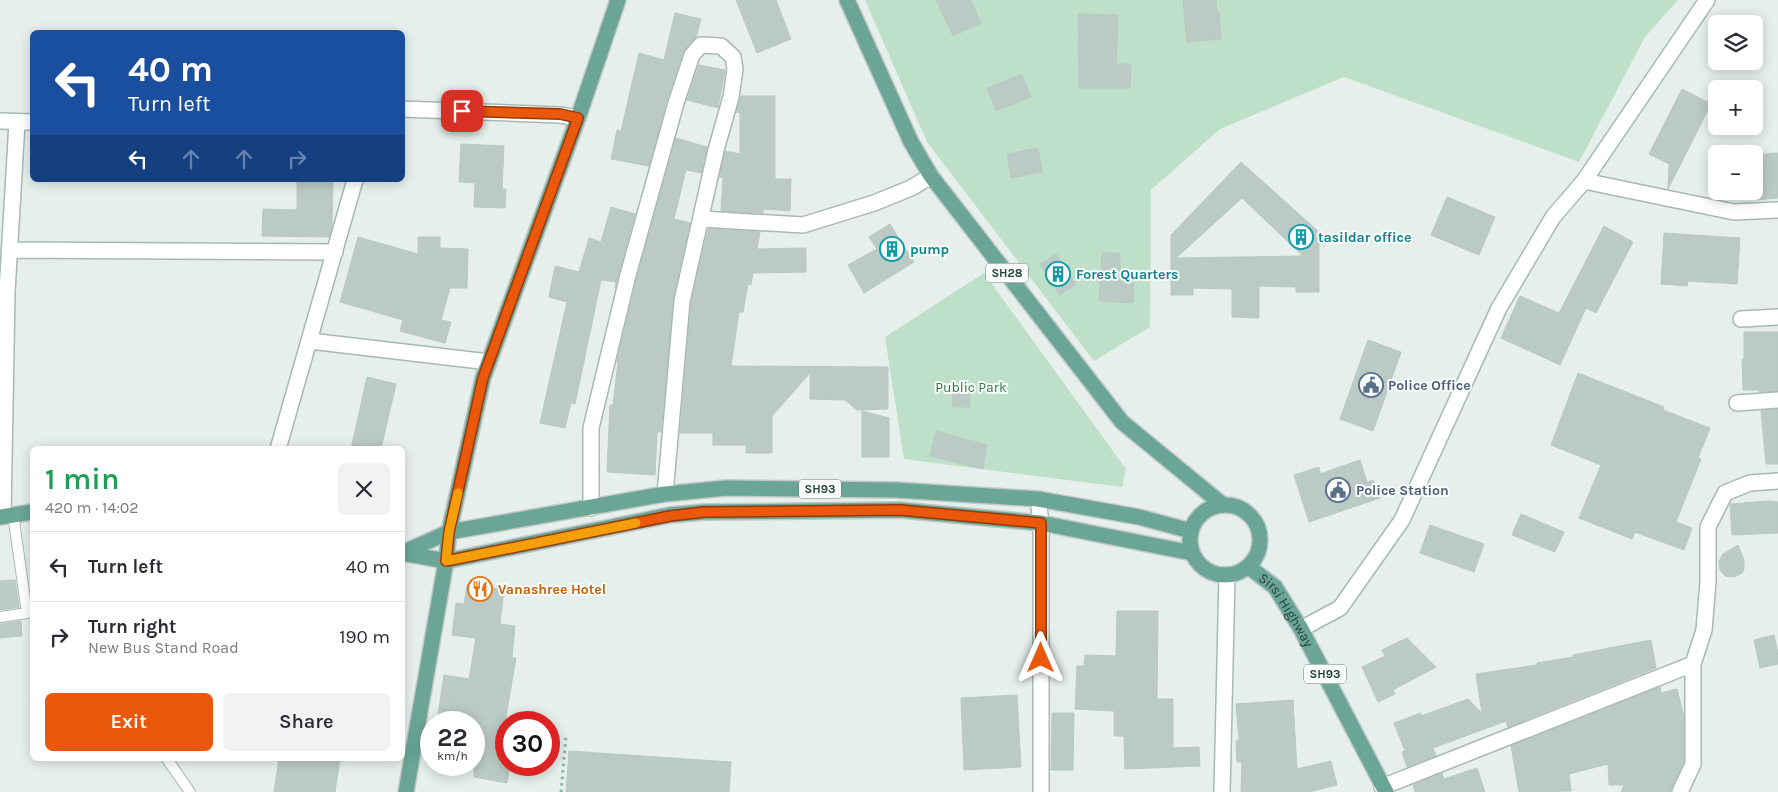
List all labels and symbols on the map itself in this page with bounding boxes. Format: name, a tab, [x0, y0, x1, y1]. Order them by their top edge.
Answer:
pin	[441, 90, 483, 132]
building icon: tasildar office	[1288, 224, 1314, 250]
place label: tasildar office	[1318, 229, 1411, 246]
building icon: pump	[879, 236, 905, 262]
place label: pump	[910, 241, 949, 258]
building icon: Forest Quarters	[1045, 261, 1071, 287]
road number: SH28	[986, 264, 1028, 282]
place label: Forest Quarters	[1076, 266, 1178, 283]
public building icon: Police Office	[1358, 372, 1384, 398]
place label: Police Office	[1388, 377, 1471, 394]
park label: Public Park	[935, 379, 1007, 396]
public building icon: Police Station	[1325, 477, 1351, 503]
road number: SH93	[799, 479, 841, 498]
place label: Police Station	[1356, 482, 1449, 499]
street label: Sirsi Highway	[1255, 569, 1318, 650]
restaurant icon: Vanashree Hotel	[467, 576, 493, 602]
place label: Vanashree Hotel	[498, 581, 606, 598]
position arrow	[1014, 631, 1066, 683]
road number: SH93	[1304, 664, 1346, 684]
speed limit sign: 30	[495, 711, 560, 776]

